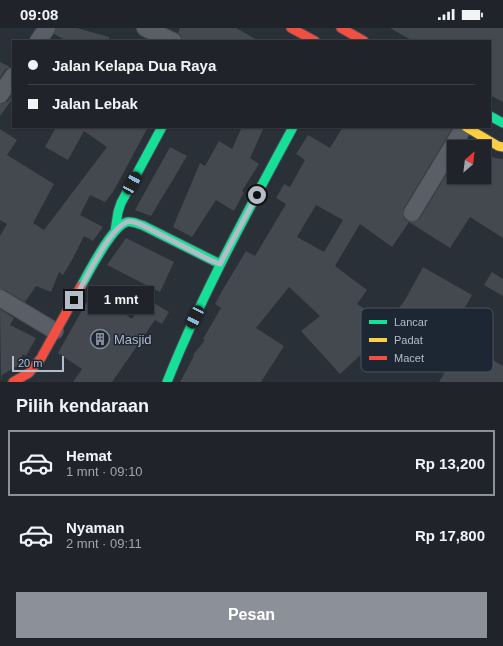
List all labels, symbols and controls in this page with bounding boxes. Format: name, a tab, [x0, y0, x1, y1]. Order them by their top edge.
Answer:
text: 09:08	[20, 6, 58, 23]
text: Jalan Kelapa Dua Raya	[52, 57, 216, 74]
text: Jalan Lebak	[52, 95, 138, 112]
north arrow	[447, 140, 491, 184]
map controls	[447, 140, 491, 184]
car	[121, 170, 143, 196]
route start	[248, 186, 266, 204]
callout: 1 mnt	[88, 286, 154, 314]
route end	[65, 291, 83, 309]
text: 1 mnt	[104, 292, 138, 307]
car	[184, 304, 206, 330]
legend	[361, 308, 493, 372]
text: Lancar	[394, 316, 428, 328]
building icon: Masjid	[89, 328, 111, 350]
place label: Masjid	[114, 332, 152, 347]
text: Padat	[394, 334, 423, 346]
text: Macet	[394, 352, 424, 364]
scale bar	[12, 354, 64, 373]
text: 20 m	[18, 357, 42, 369]
text: Pilih kendaraan	[16, 396, 149, 416]
icon: car	[18, 445, 54, 481]
text: Hemat	[66, 447, 112, 464]
text: Rp 13,200	[415, 455, 485, 472]
text: 1 mnt · 09:10	[66, 464, 143, 479]
icon: car	[18, 517, 54, 553]
text: Nyaman	[66, 519, 124, 536]
text: Rp 17,800	[415, 527, 485, 544]
text: 2 mnt · 09:11	[66, 536, 142, 551]
button: Pesan	[16, 592, 487, 638]

